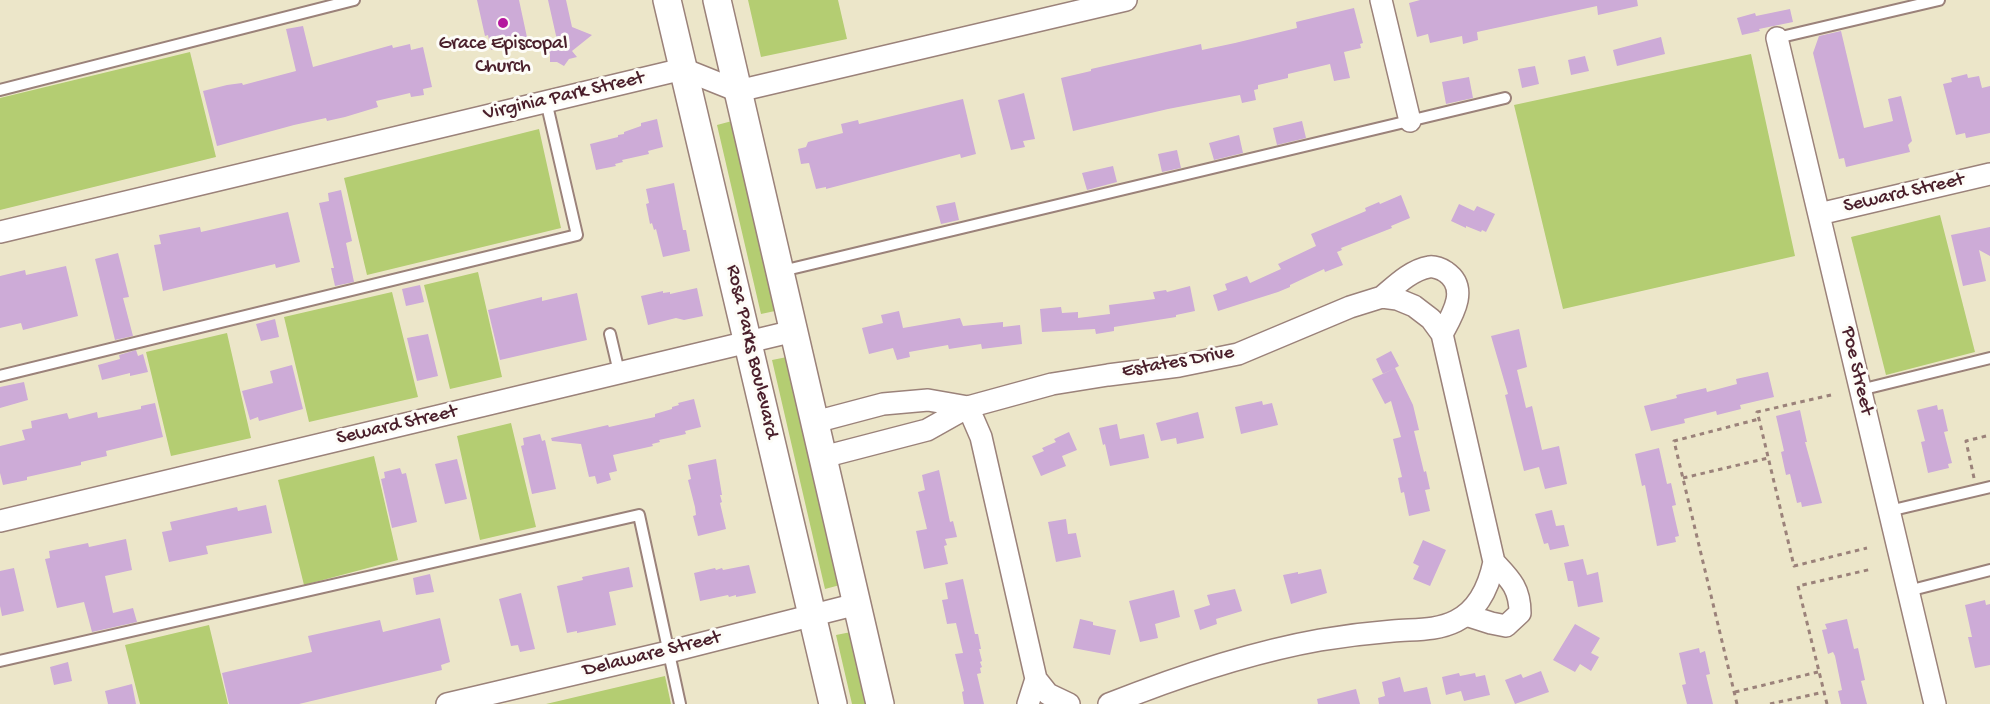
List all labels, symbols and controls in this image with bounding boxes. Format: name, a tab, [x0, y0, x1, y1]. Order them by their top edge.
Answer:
marker: Grace Episcopal Church	[496, 16, 510, 30]
place label: Grace Episcopal Church	[438, 33, 568, 80]
street label: Virginia Park Street	[481, 67, 647, 127]
street label: Seward Street	[1841, 168, 1967, 220]
street label: Rosa Parks Boulevard	[719, 263, 783, 441]
street label: Poe Street	[1834, 325, 1878, 417]
street label: Estates Drive	[1120, 341, 1236, 385]
street label: Seward Street	[334, 400, 460, 452]
street label: Delaware Street	[581, 626, 723, 684]

